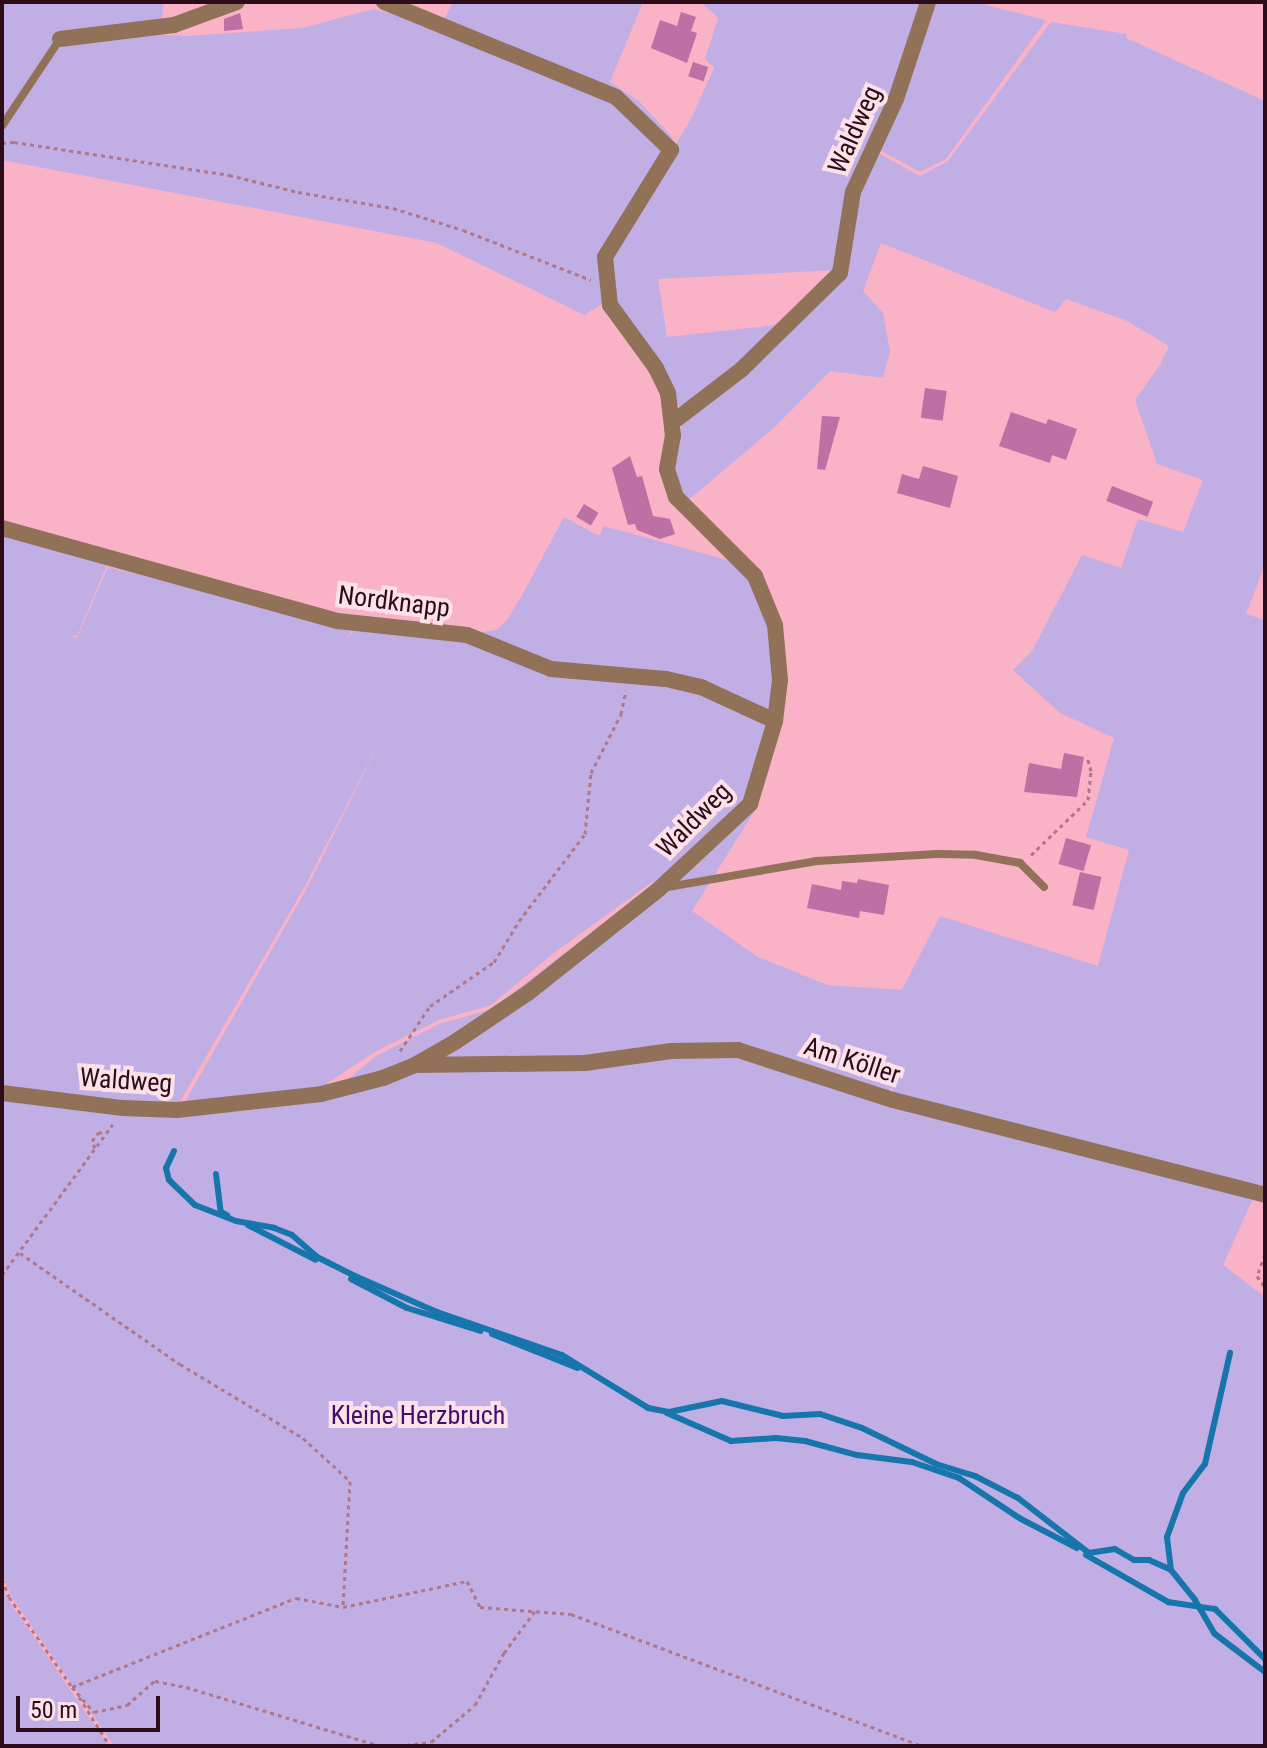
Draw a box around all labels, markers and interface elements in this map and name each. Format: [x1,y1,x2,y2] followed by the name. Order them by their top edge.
[822,81,888,179] street label: Waldweg
[336,580,452,624] street label: Nordknapp
[650,776,738,864] street label: Waldweg
[800,1031,904,1091] street label: Am Köller
[79,1062,173,1100] street label: Waldweg
[331,1400,505,1432] park label: Kleine Herzbruch
[20,1680,164,1730] scale bar
[30,1696,77,1724] text: 50 m

